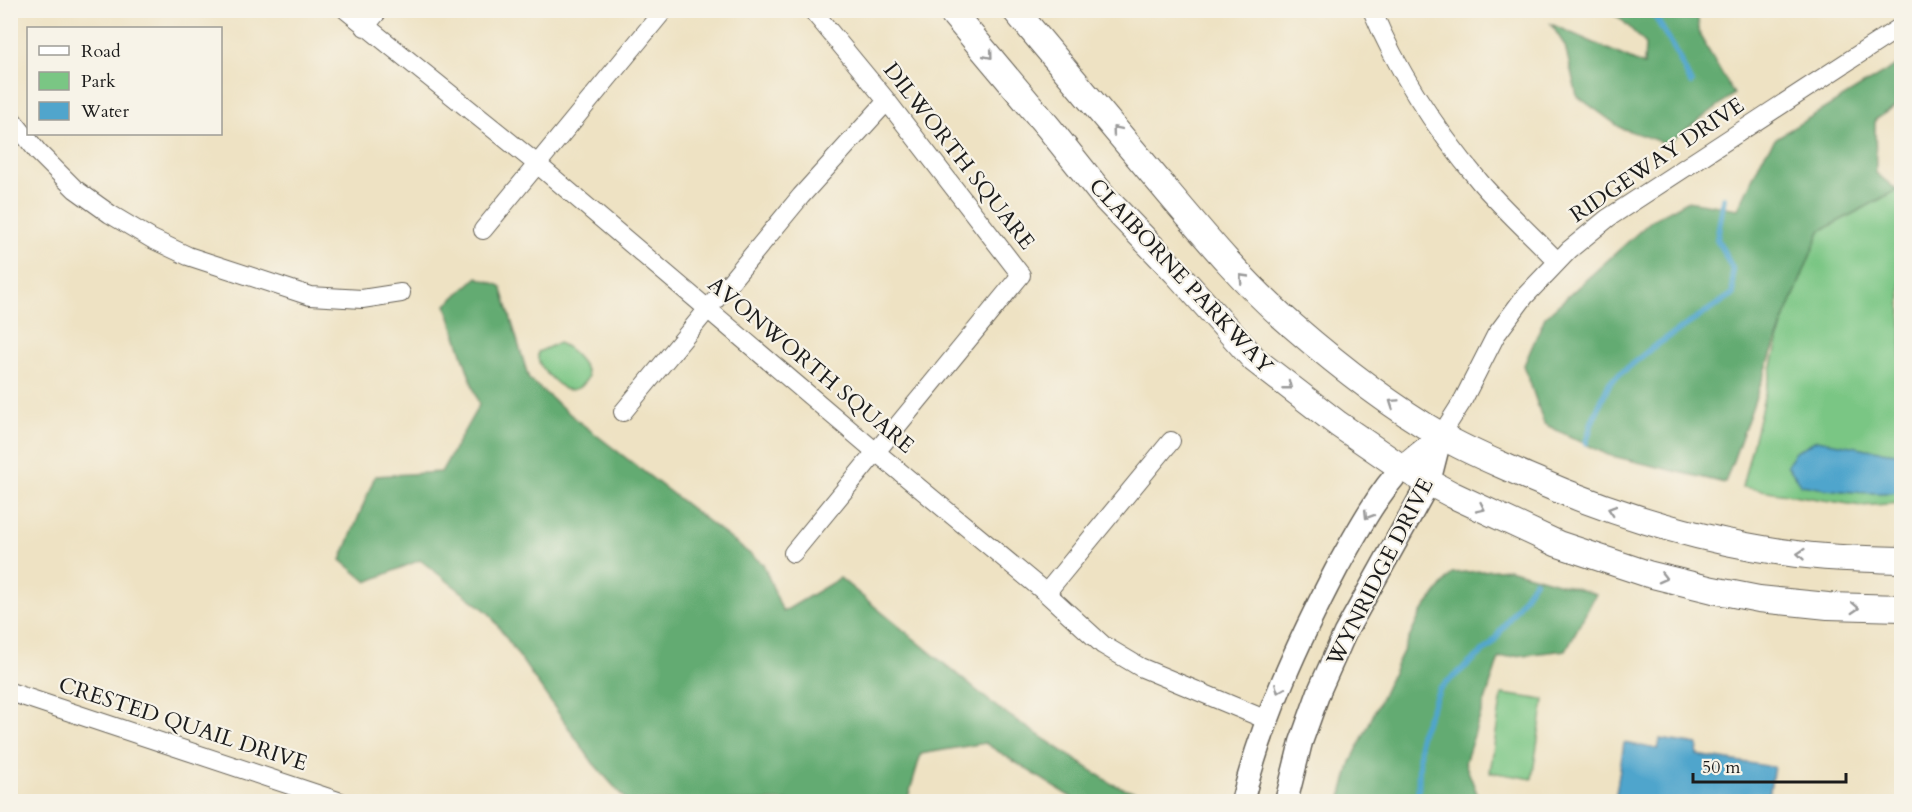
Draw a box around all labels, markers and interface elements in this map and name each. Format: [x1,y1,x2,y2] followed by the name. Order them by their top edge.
[27,27,222,135] legend
[81,39,121,64] text: Road
[981,48,992,59] one-way arrow
[876,56,1042,256] street label: DILWORTH SQUARE
[81,69,116,94] text: Park
[1564,90,1750,230] street label: RIDGEWAY DRIVE
[80,99,130,124] text: Water
[1112,126,1123,137] one-way arrow
[1082,172,1280,381] street label: CLAIBORNE PARKWAY
[701,270,921,460] street label: AVONWORTH SQUARE
[1240,274,1251,285] one-way arrow
[1281,378,1292,389] one-way arrow
[1388,399,1399,410] one-way arrow
[1319,473,1440,672] street label: WYNRIDGE DRIVE
[1475,501,1486,513] one-way arrow
[1607,505,1618,517] one-way arrow
[1365,509,1376,520] one-way arrow
[1797,548,1806,561] one-way arrow
[1658,570,1668,583] one-way arrow
[1851,601,1860,614] one-way arrow
[55,670,311,778] street label: CRESTED QUAIL DRIVE
[1274,682,1286,693] one-way arrow
[1693,746,1846,784] scale bar
[1702,755,1741,780] text: 50 m

